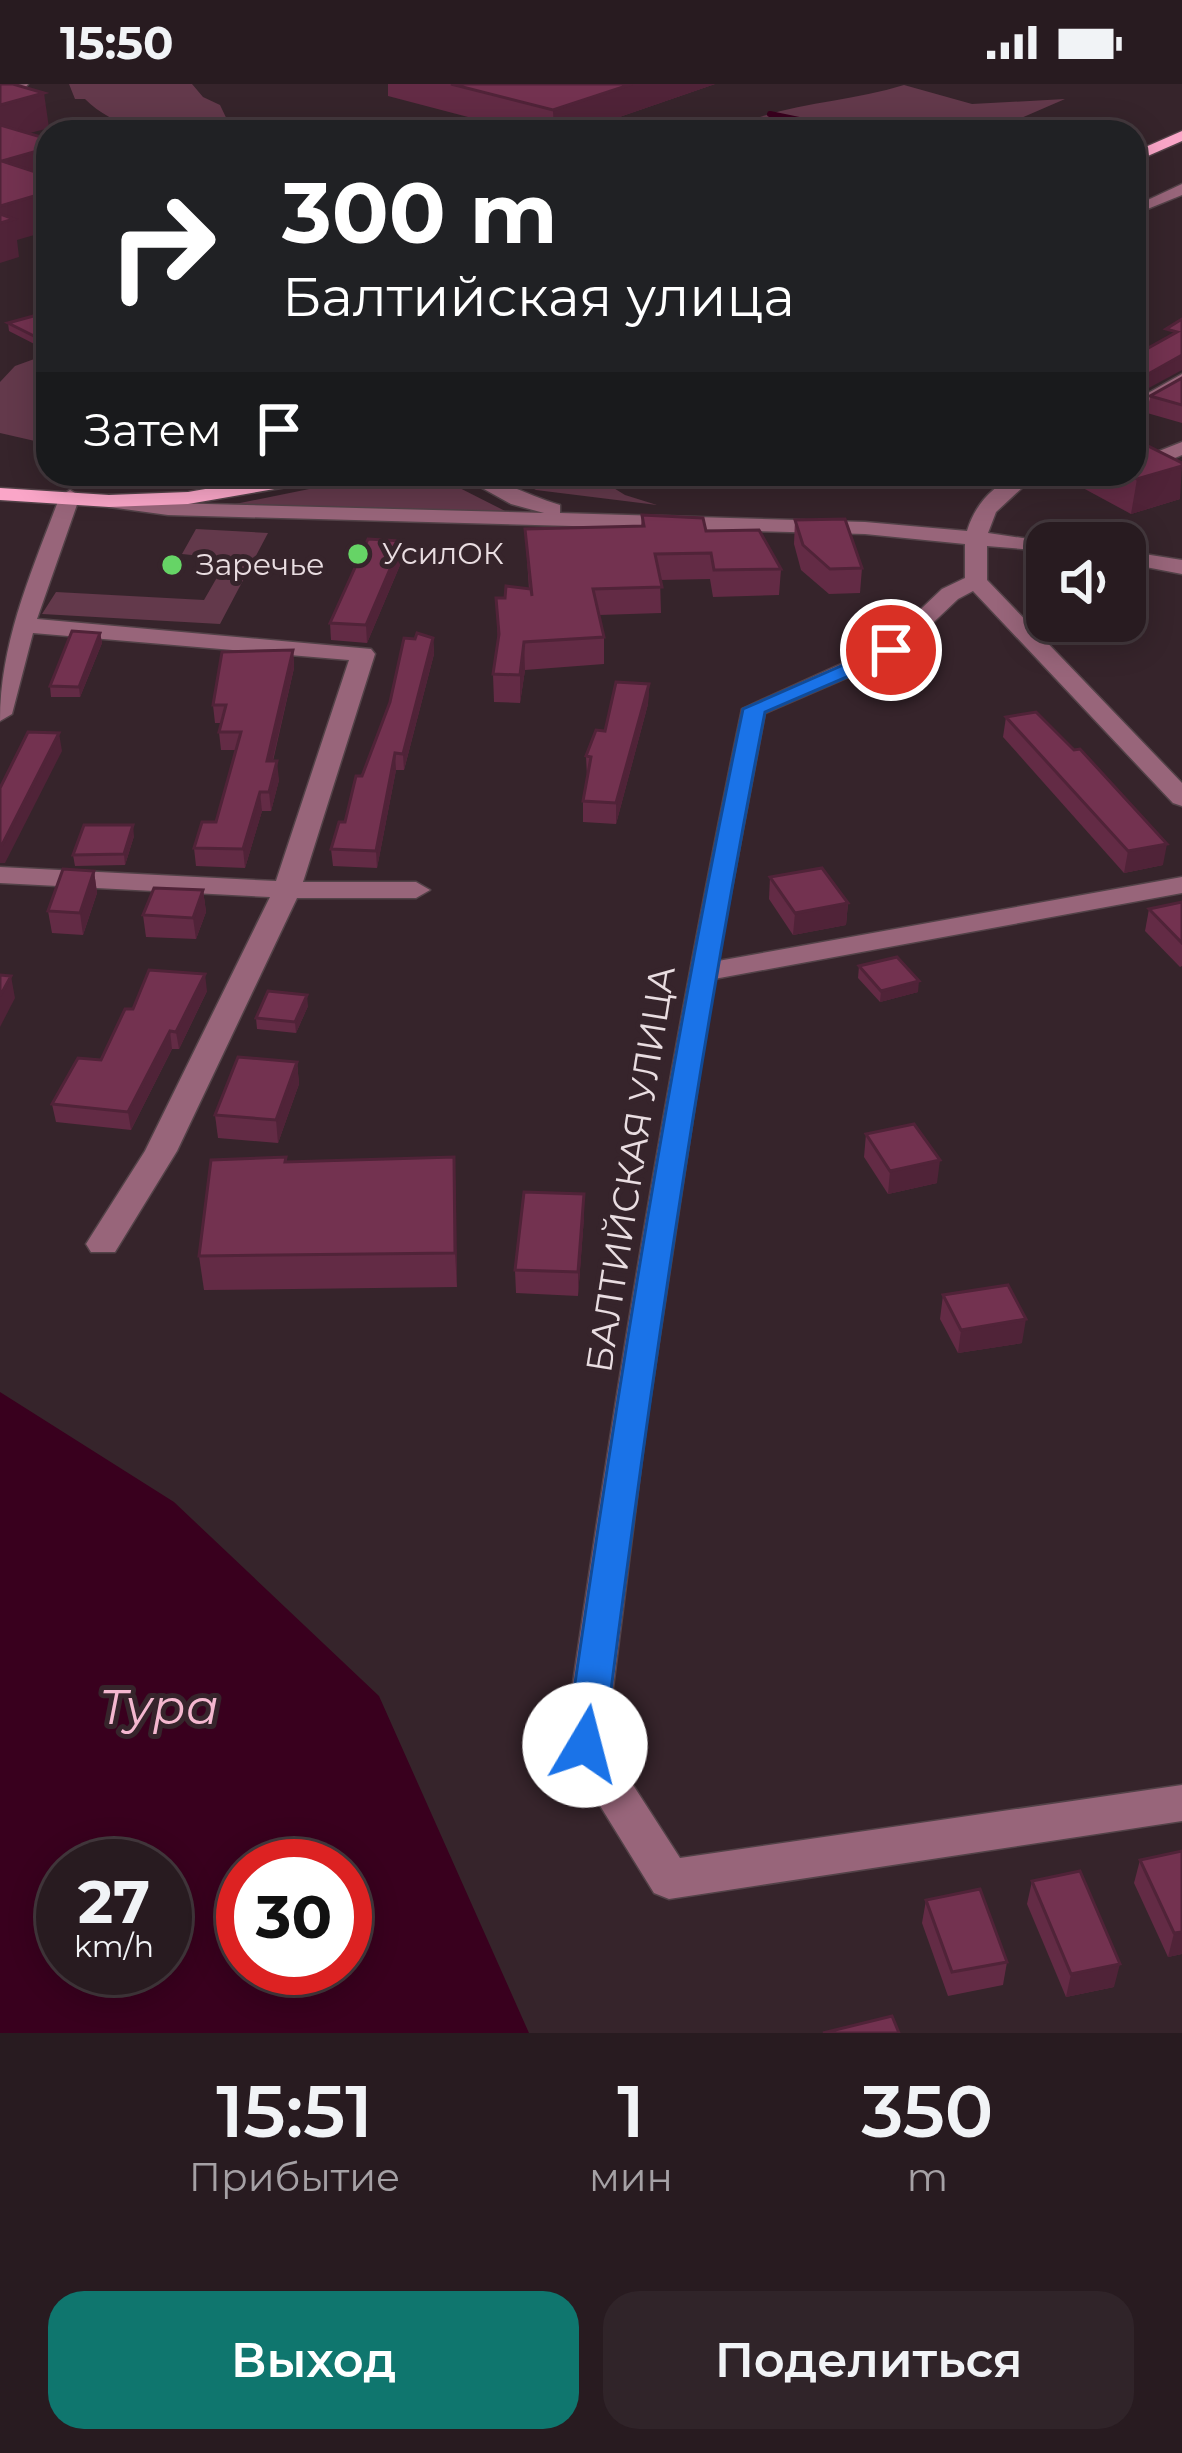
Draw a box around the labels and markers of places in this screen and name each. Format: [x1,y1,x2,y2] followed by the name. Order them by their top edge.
[382,535,504,572] place label: УсилОК
[345,541,371,567] marker: УсилОК
[196,546,325,583] place label: Заречье
[159,552,185,578] marker: Заречье
[840,599,942,701] pin

